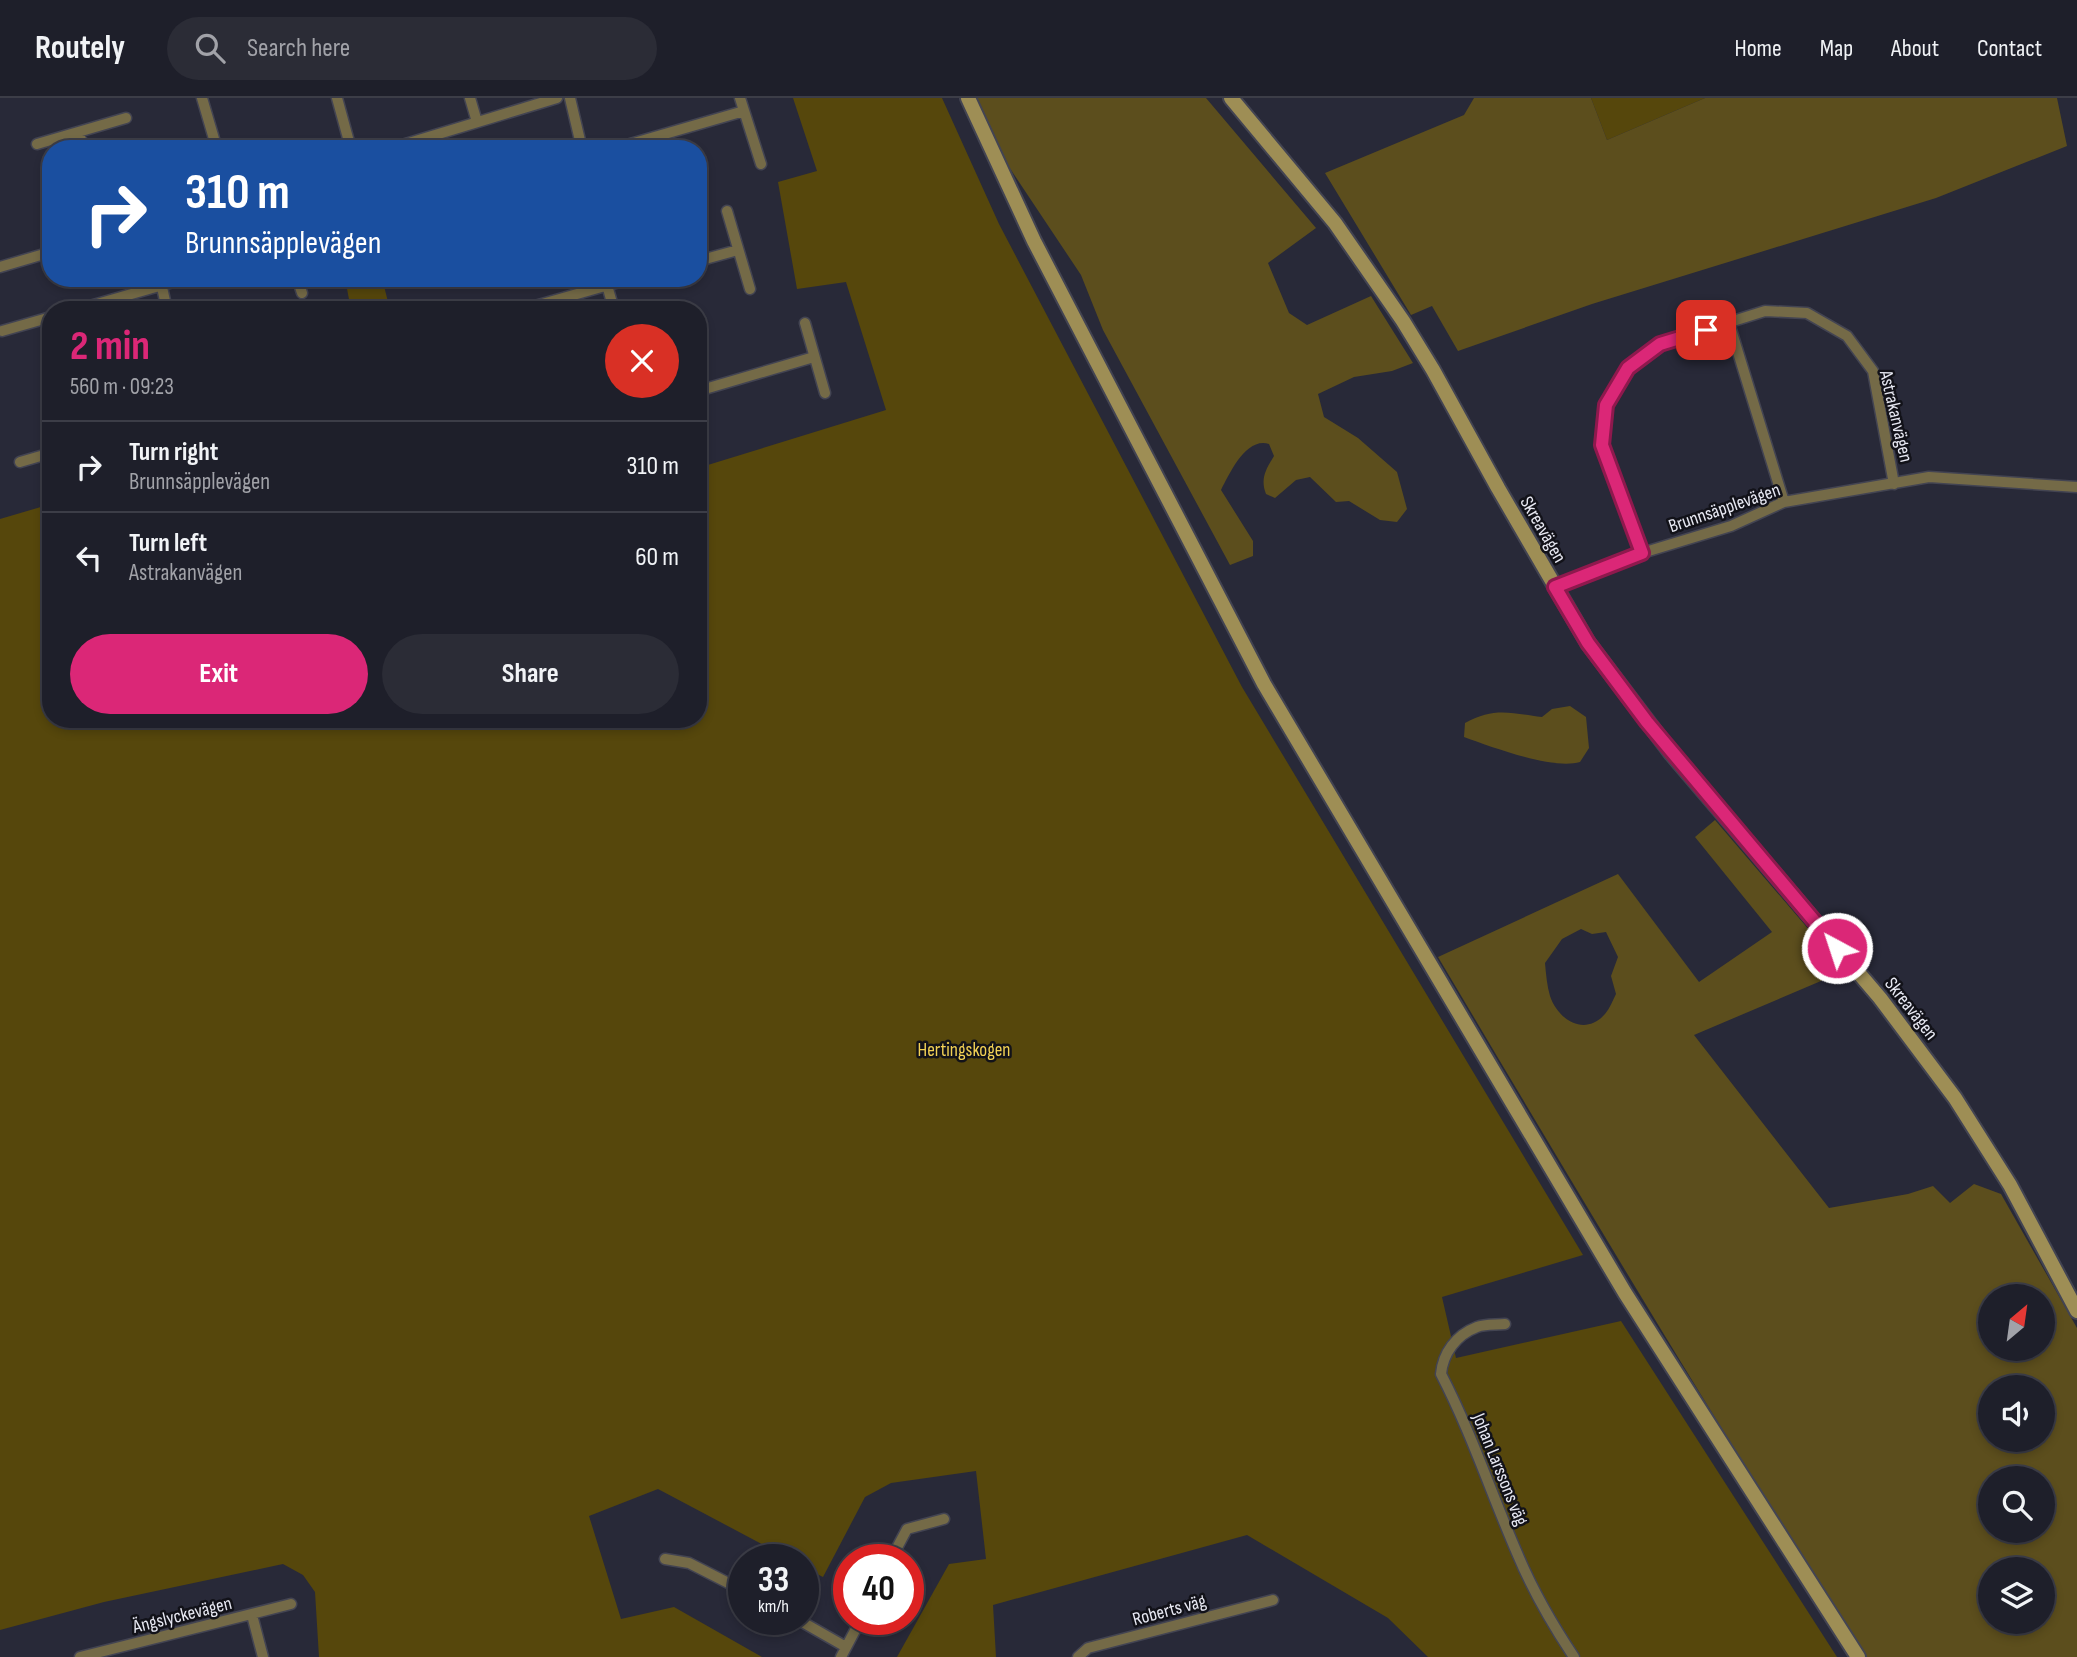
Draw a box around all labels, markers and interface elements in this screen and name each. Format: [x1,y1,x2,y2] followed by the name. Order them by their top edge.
[167,17,657,80] search box
[35,28,125,68] text: Routely
[191,29,229,67] icon: search
[247,33,350,64] text: Search here
[1734,34,1782,63] text: Home
[1820,34,1853,63] text: Map
[1891,34,1939,63] text: About
[1977,34,2042,63] text: Contact
[185,164,290,223] text: 310 m
[70,168,161,259] icon: right
[185,224,381,263] text: Brunnsäpplevägen
[1676,300,1736,360] pin
[1687,311,1725,349] icon: arrive
[70,321,150,372] text: 2 min
[605,324,679,398] button: close
[1874,367,1917,465] street label: Astrakanvägen
[70,373,174,401] text: 560 m · 09:23
[129,437,218,468] text: Turn right
[70,448,108,486] icon: right
[627,451,679,482] text: 310 m
[129,468,270,496] text: Brunnsäpplevägen
[1666,479,1783,538] street label: Brunnsäpplevägen
[1514,492,1571,567] street label: Skreavägen
[129,528,207,559] text: Turn left
[70,539,108,577] icon: left
[635,542,679,573] text: 60 m
[129,559,242,587] text: Astrakanvägen
[70,634,368,714] button: Exit
[382,634,679,714] button: Share
[1800,911,1874,985] position arrow
[1879,973,1942,1045] street label: Skreavägen
[918,1039,1010,1062] park label: Hertingskogen
[1978,1284,2054,1362] north arrow
[1978,1284,2055,1634] map controls
[1978,1375,2055,1452] button: sound
[1466,1409,1533,1529] street label: Johan Larssons väg
[1978,1466,2055,1543] button: search
[833,1544,924,1635] speed limit sign: 40
[1978,1557,2055,1634] button: layers
[758,1559,789,1602] text: 33
[1130,1590,1209,1631] street label: Roberts väg
[129,1592,234,1639] street label: Ängslyckevägen
[758,1596,789,1617] text: km/h

